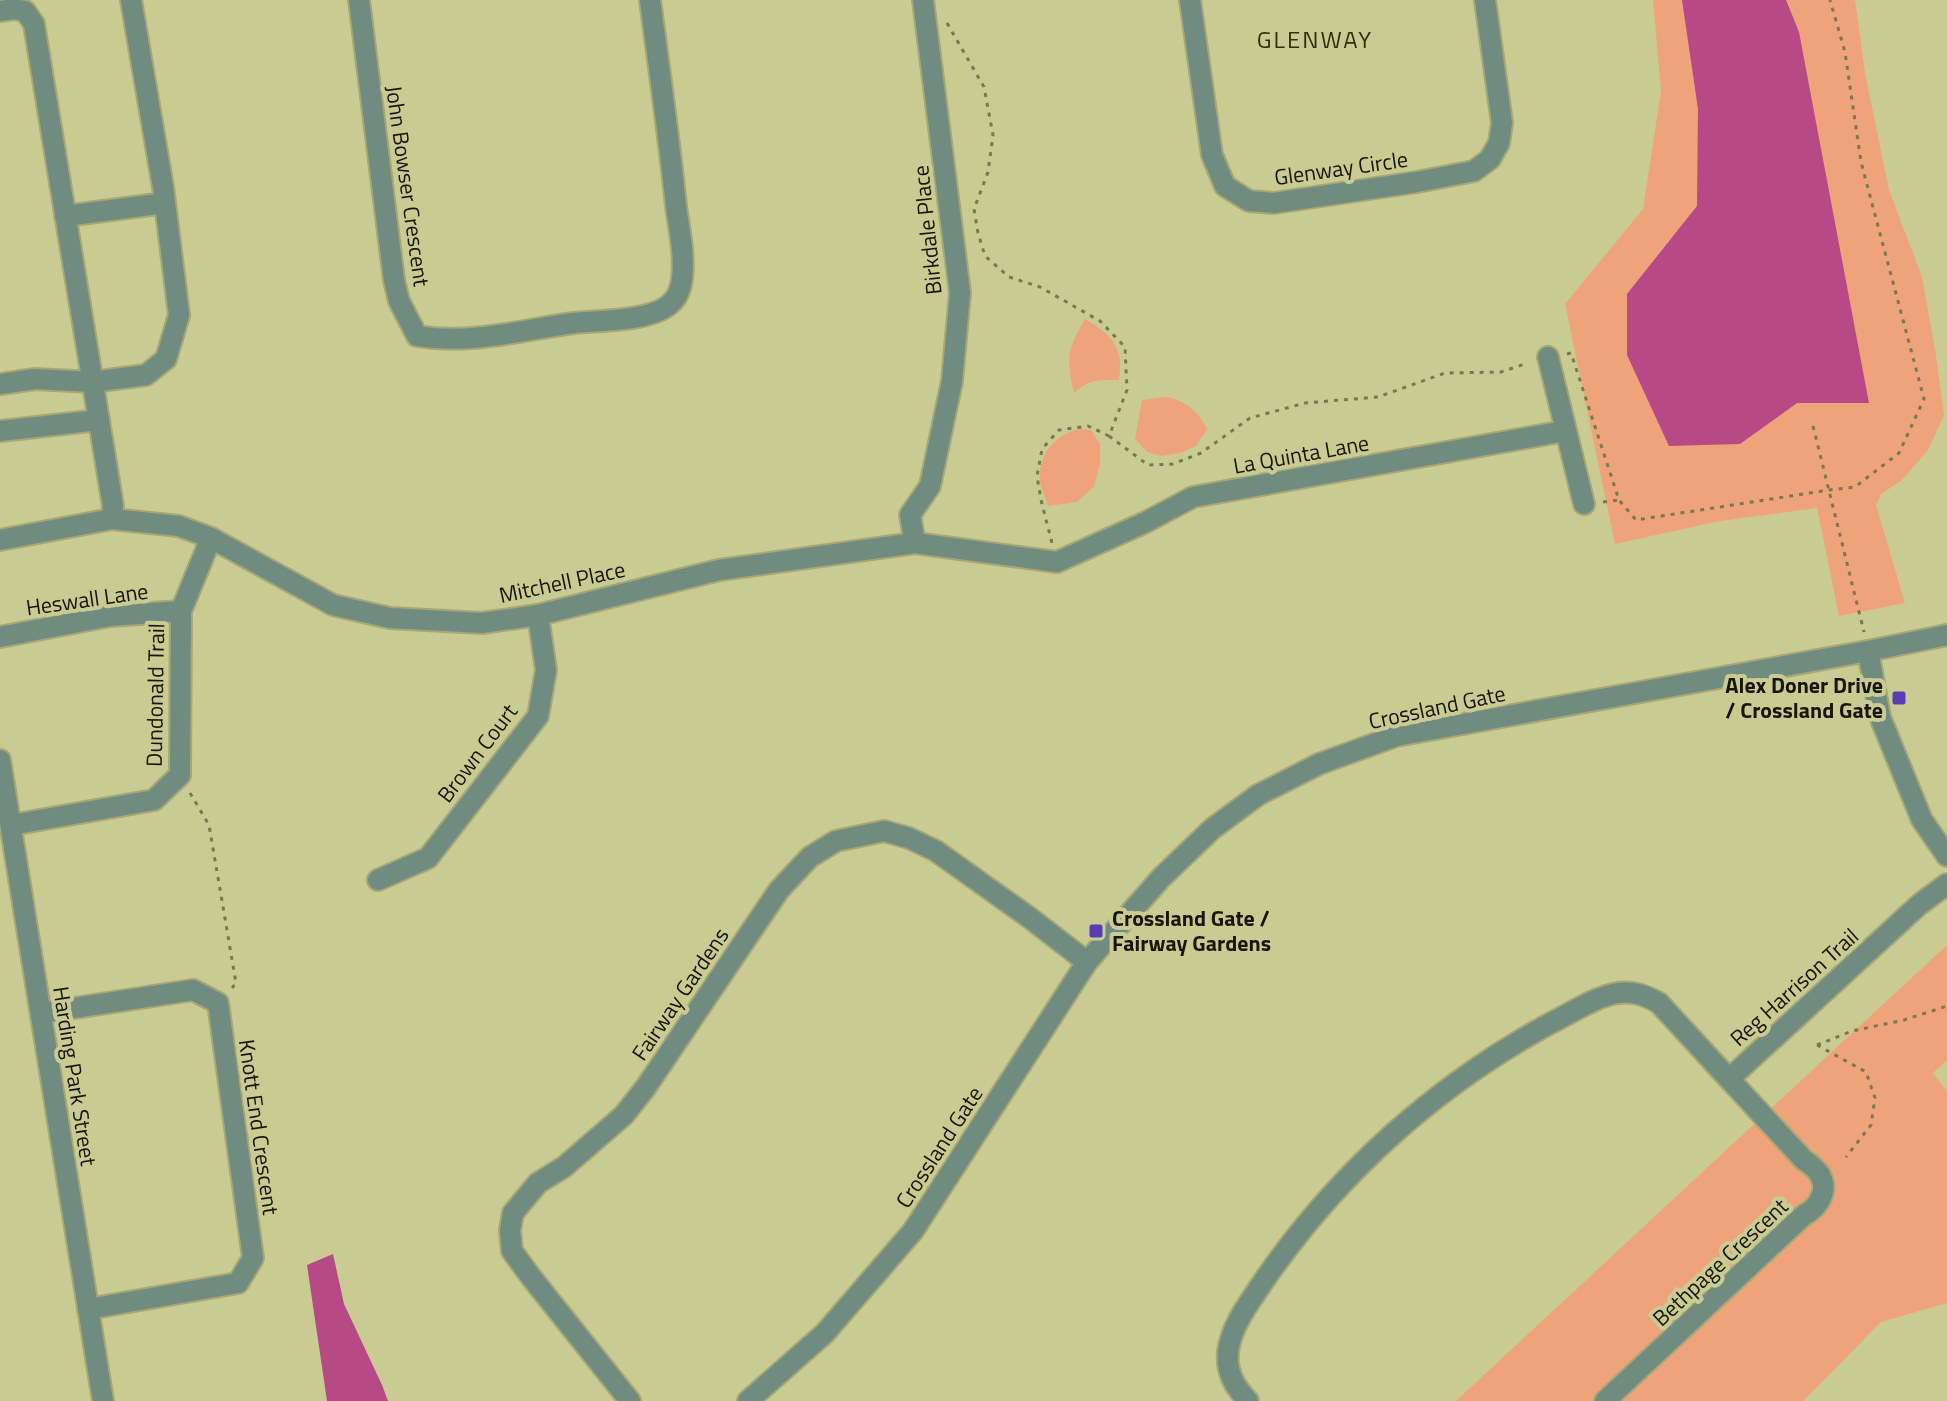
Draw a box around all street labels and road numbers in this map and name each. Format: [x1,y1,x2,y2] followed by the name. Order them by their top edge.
[377,83,439,289] street label: John Bowser Crescent
[1272,142,1410,194] street label: Glenway Circle
[903,164,951,296] street label: Birkdale Place
[1230,425,1372,483] street label: La Quinta Lane
[496,552,628,612] street label: Mitchell Place
[24,574,150,624] street label: Heswall Lane
[137,623,173,767] street label: Dundonald Trail
[1365,676,1509,738] street label: Crossland Gate
[428,696,526,810] street label: Brown Court
[1722,920,1866,1054] street label: Reg Harrison Trail
[623,921,737,1067] street label: Fairway Gardens
[44,984,106,1168] street label: Harding Park Street
[230,1037,288,1217] street label: Knott End Crescent
[887,1079,991,1215] street label: Crossland Gate
[1645,1190,1796,1334] street label: Bethpage Crescent

